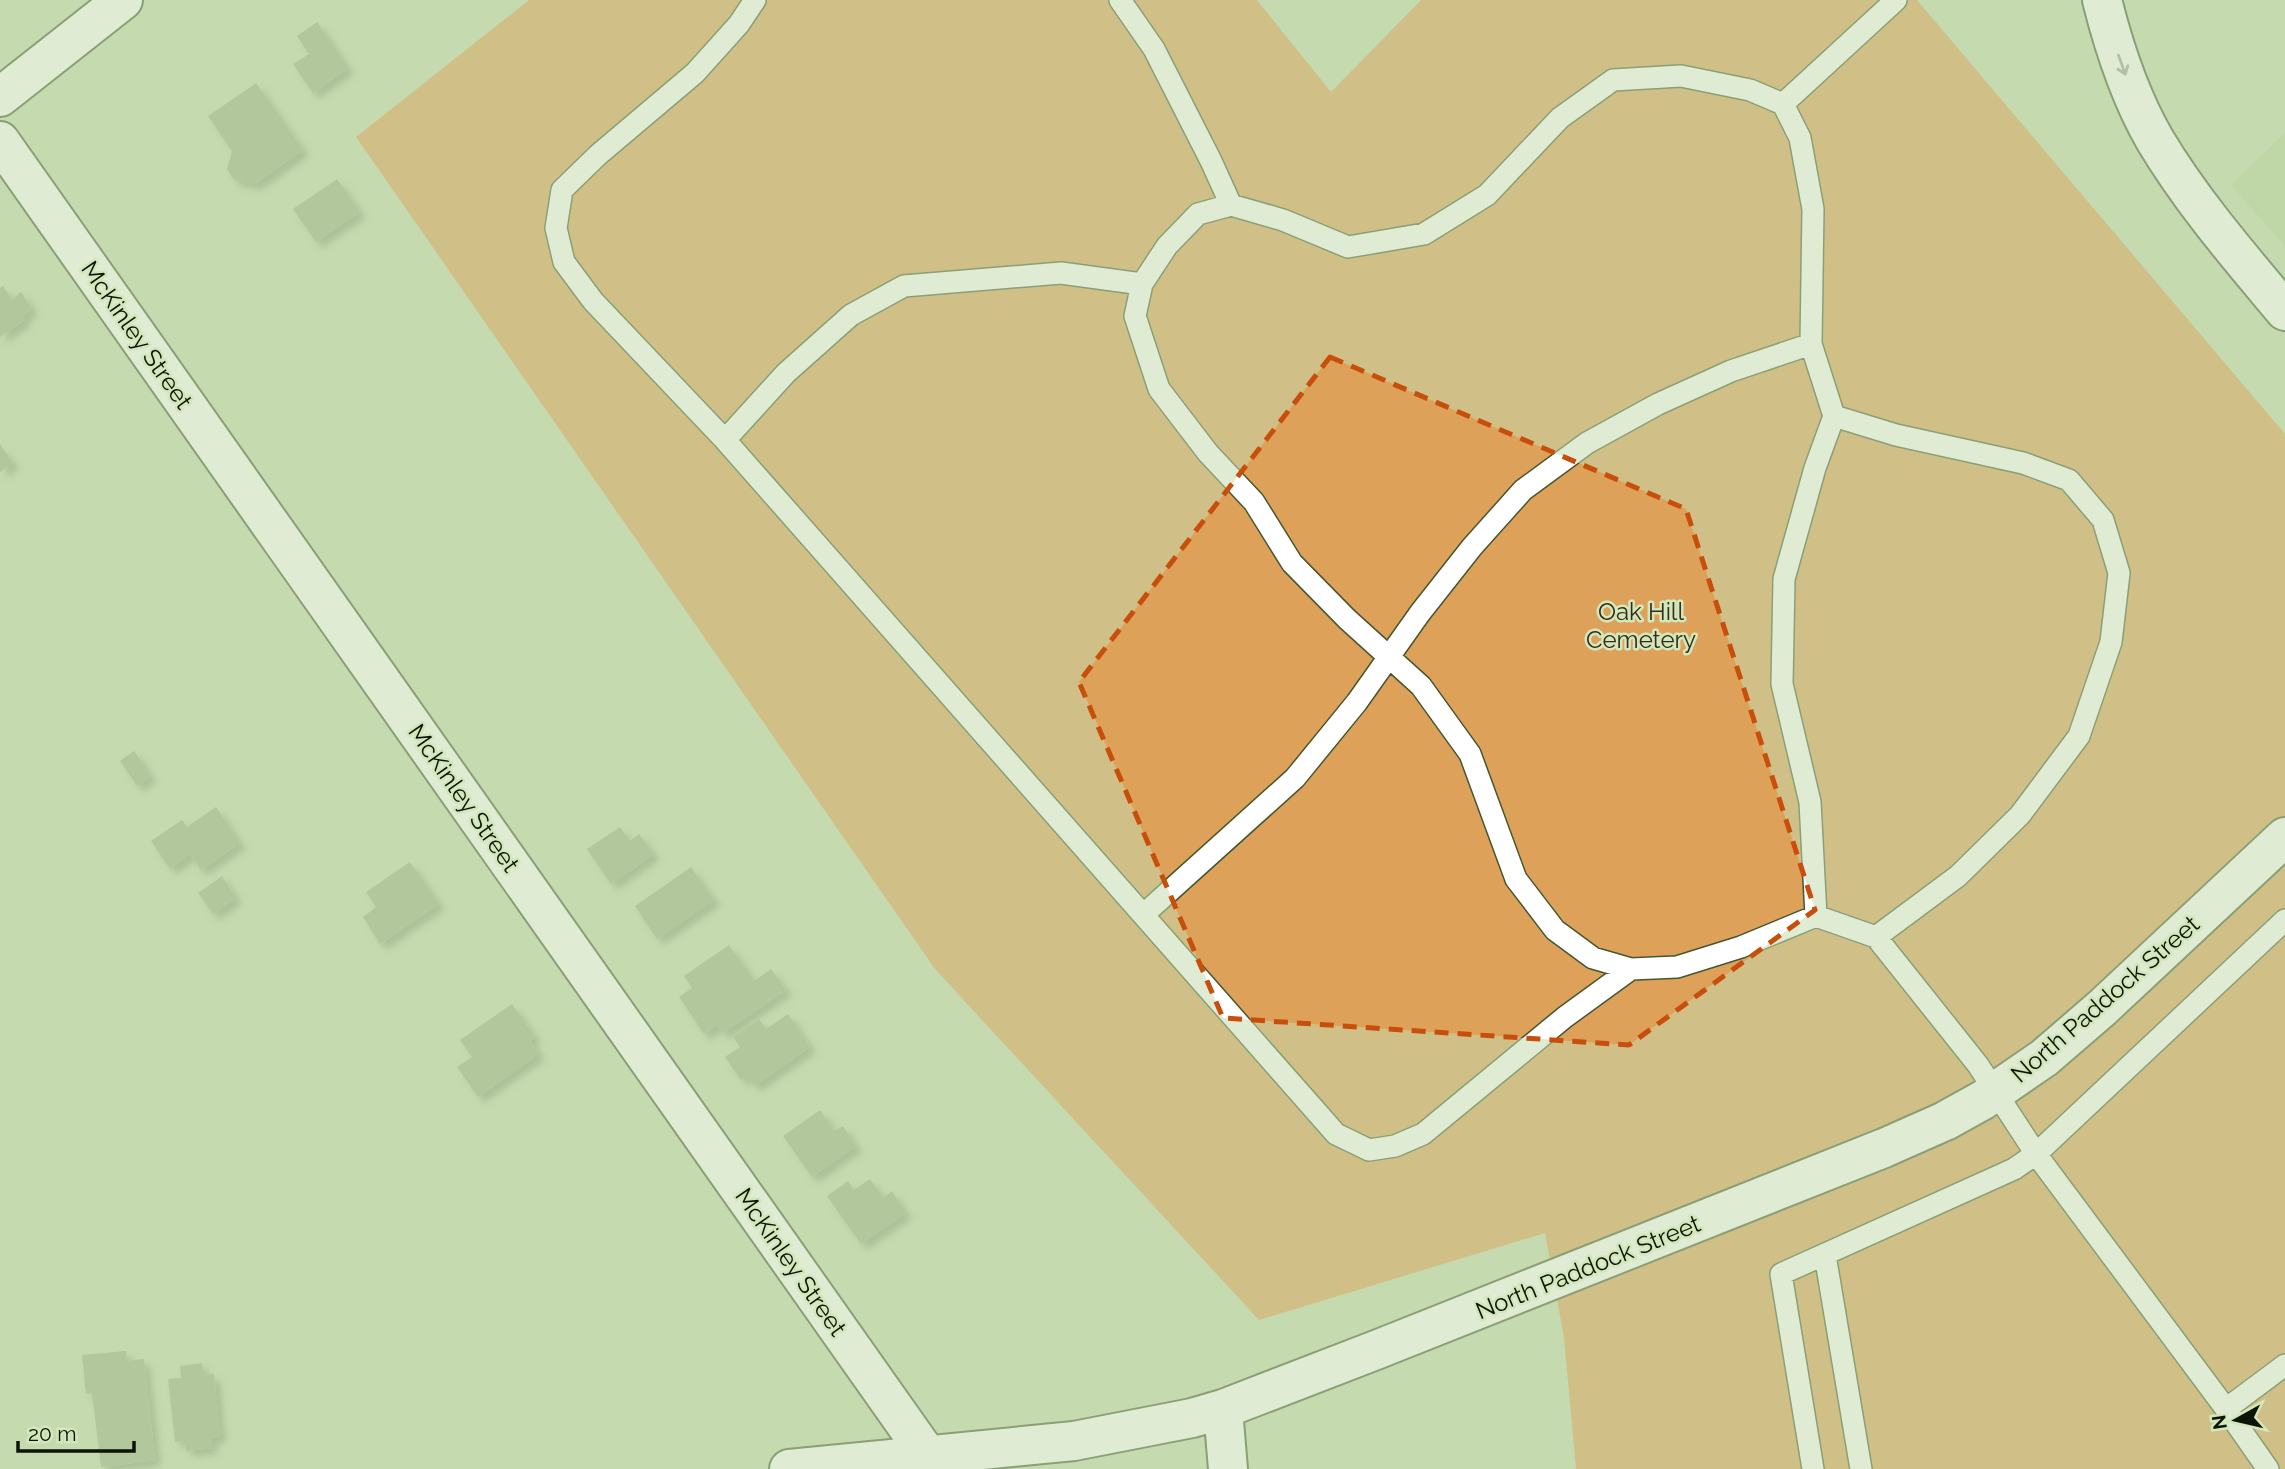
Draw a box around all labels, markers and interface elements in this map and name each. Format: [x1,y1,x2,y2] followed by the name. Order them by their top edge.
[2117,54,2129,76] one-way arrow
[75,255,199,415] street label: McKinley Street
[1586,597,1696,654] park label: Oak Hill Cemetery
[402,718,526,878] street label: McKinley Street
[2005,909,2205,1089] street label: North Paddock Street
[729,1182,853,1342] street label: McKinley Street
[1471,1209,1705,1325] street label: North Paddock Street
[2201,1385,2271,1455] north arrow
[18,1410,133,1454] scale bar
[2207,1414,2231,1431] text: N
[28,1421,76,1446] text: 20 m

